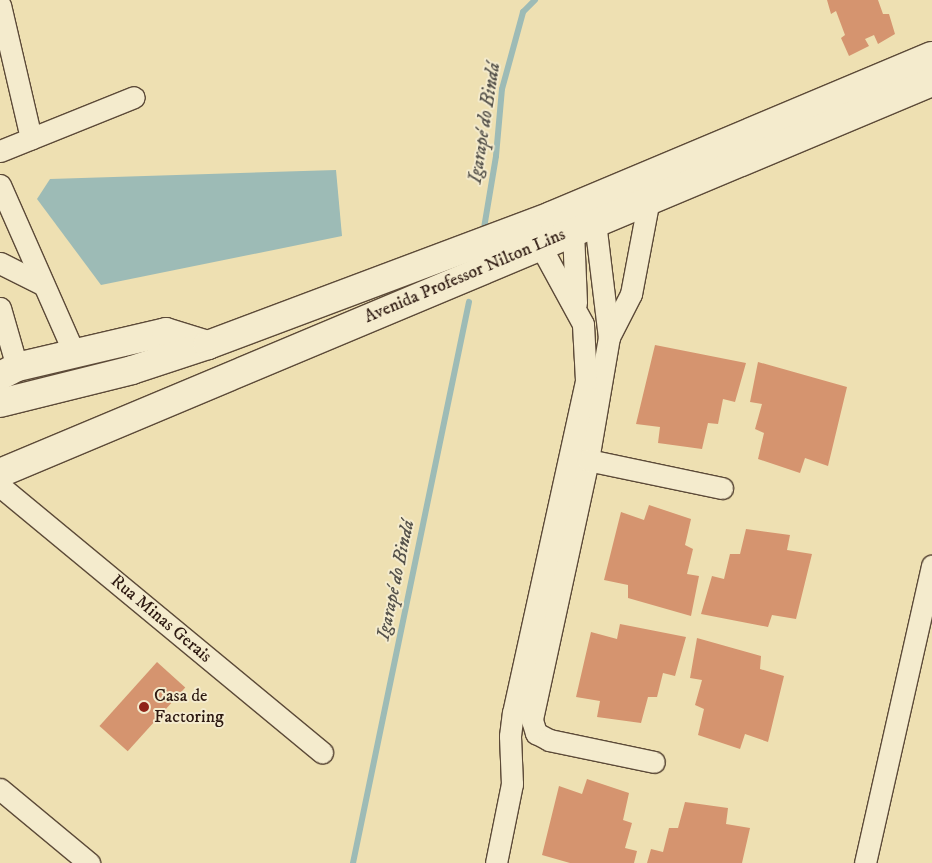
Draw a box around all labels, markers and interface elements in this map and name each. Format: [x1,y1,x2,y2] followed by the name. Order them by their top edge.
[464,61,506,185] water label: Igarapé do Bindá
[361,224,569,328] street label: Avenida Professor Nilton Lins
[372,518,420,642] water label: Igarapé do Bindá
[106,570,216,668] street label: Rua Minas Gerais
[154,686,224,729] place label: Casa de Factoring
[138,701,150,713] marker: Casa de Factoring

